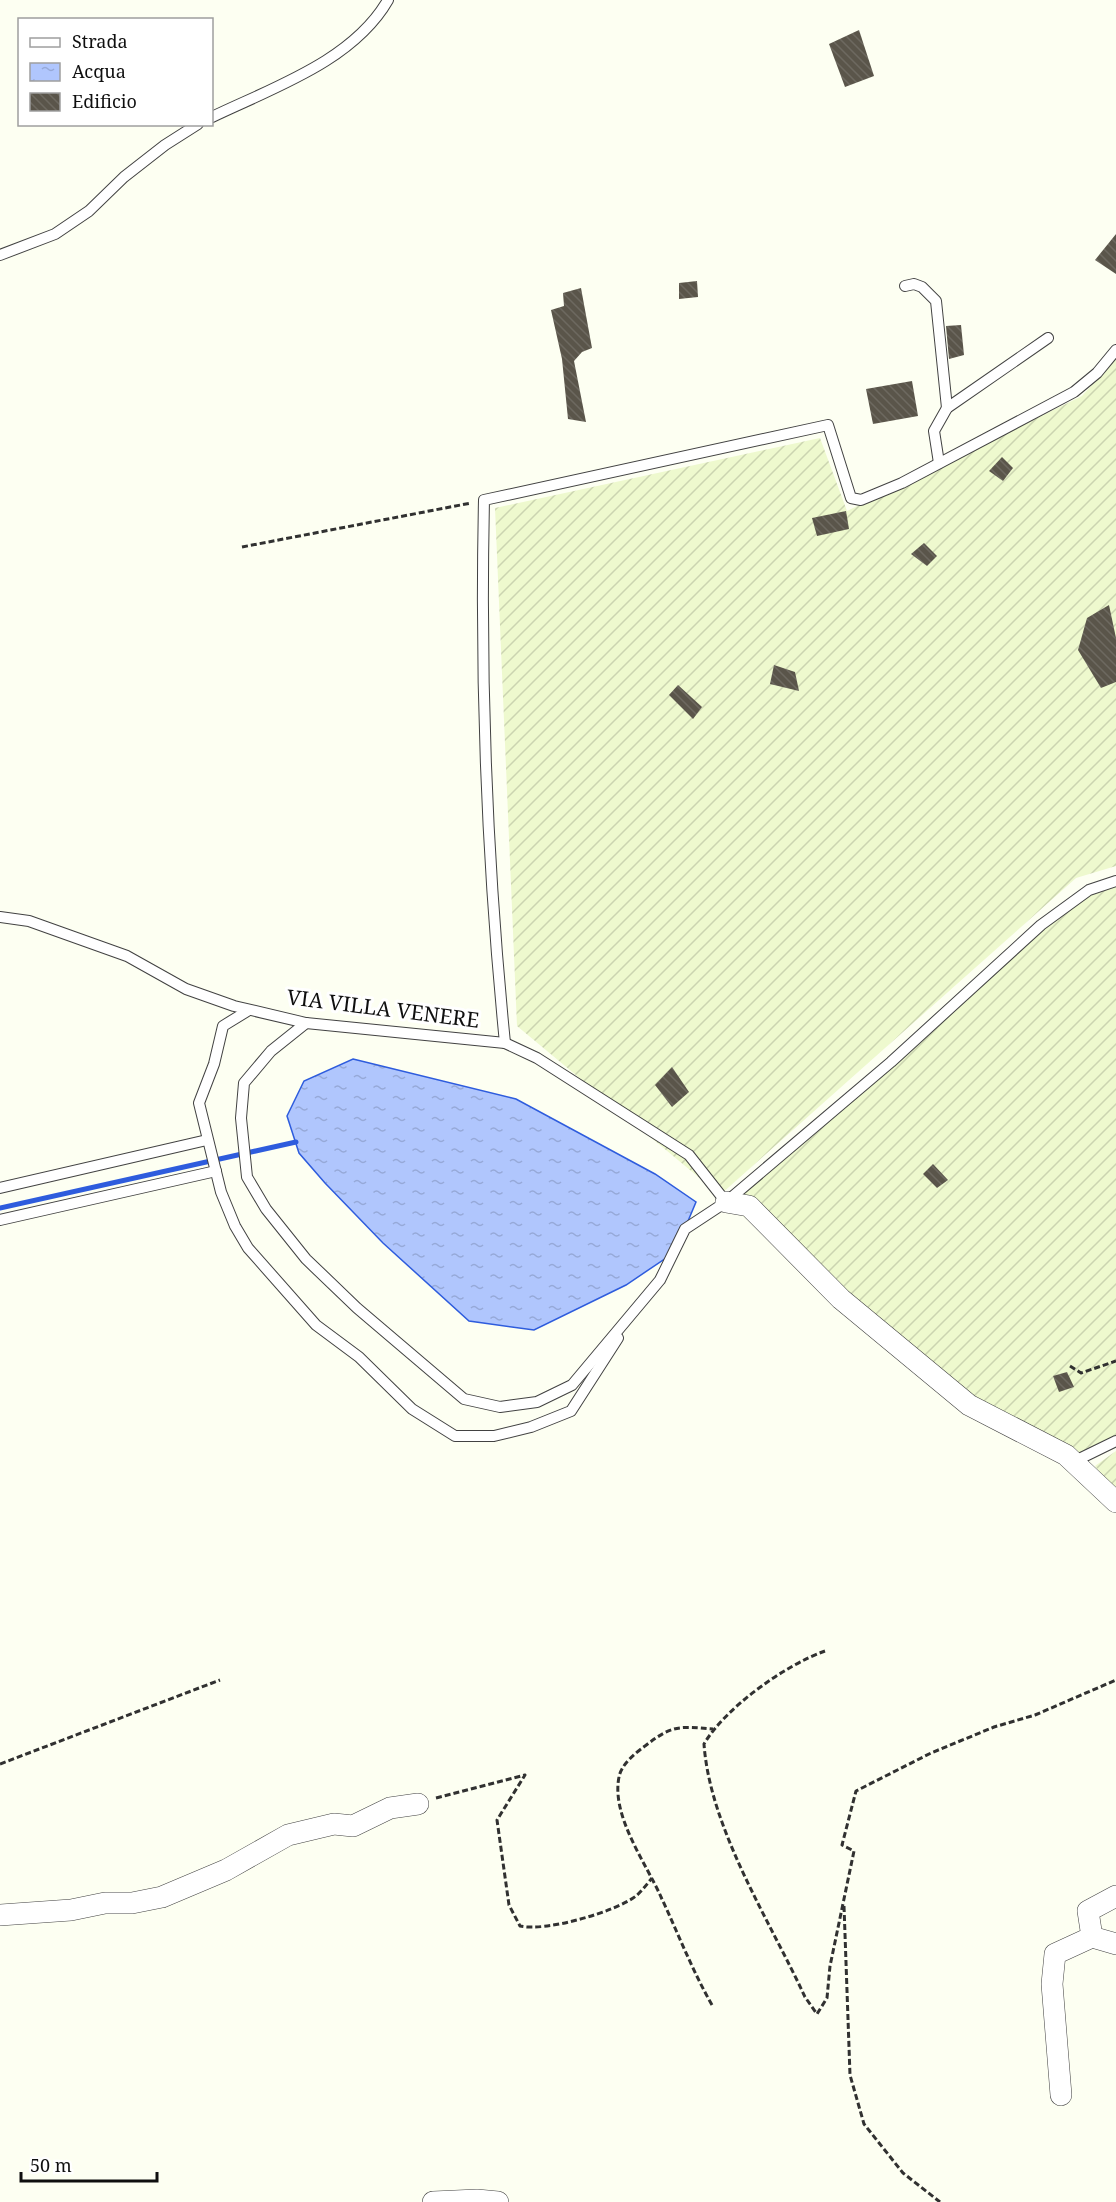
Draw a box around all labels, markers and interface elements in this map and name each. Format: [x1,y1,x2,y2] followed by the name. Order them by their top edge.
[18,18,213,126] legend
[72,29,128,53] text: Strada
[72,59,126,83] text: Acqua
[72,89,137,113] text: Edificio
[285,982,481,1034] street label: VIA VILLA VENERE
[21,2145,158,2183] scale bar
[30,2153,72,2177] text: 50 m

